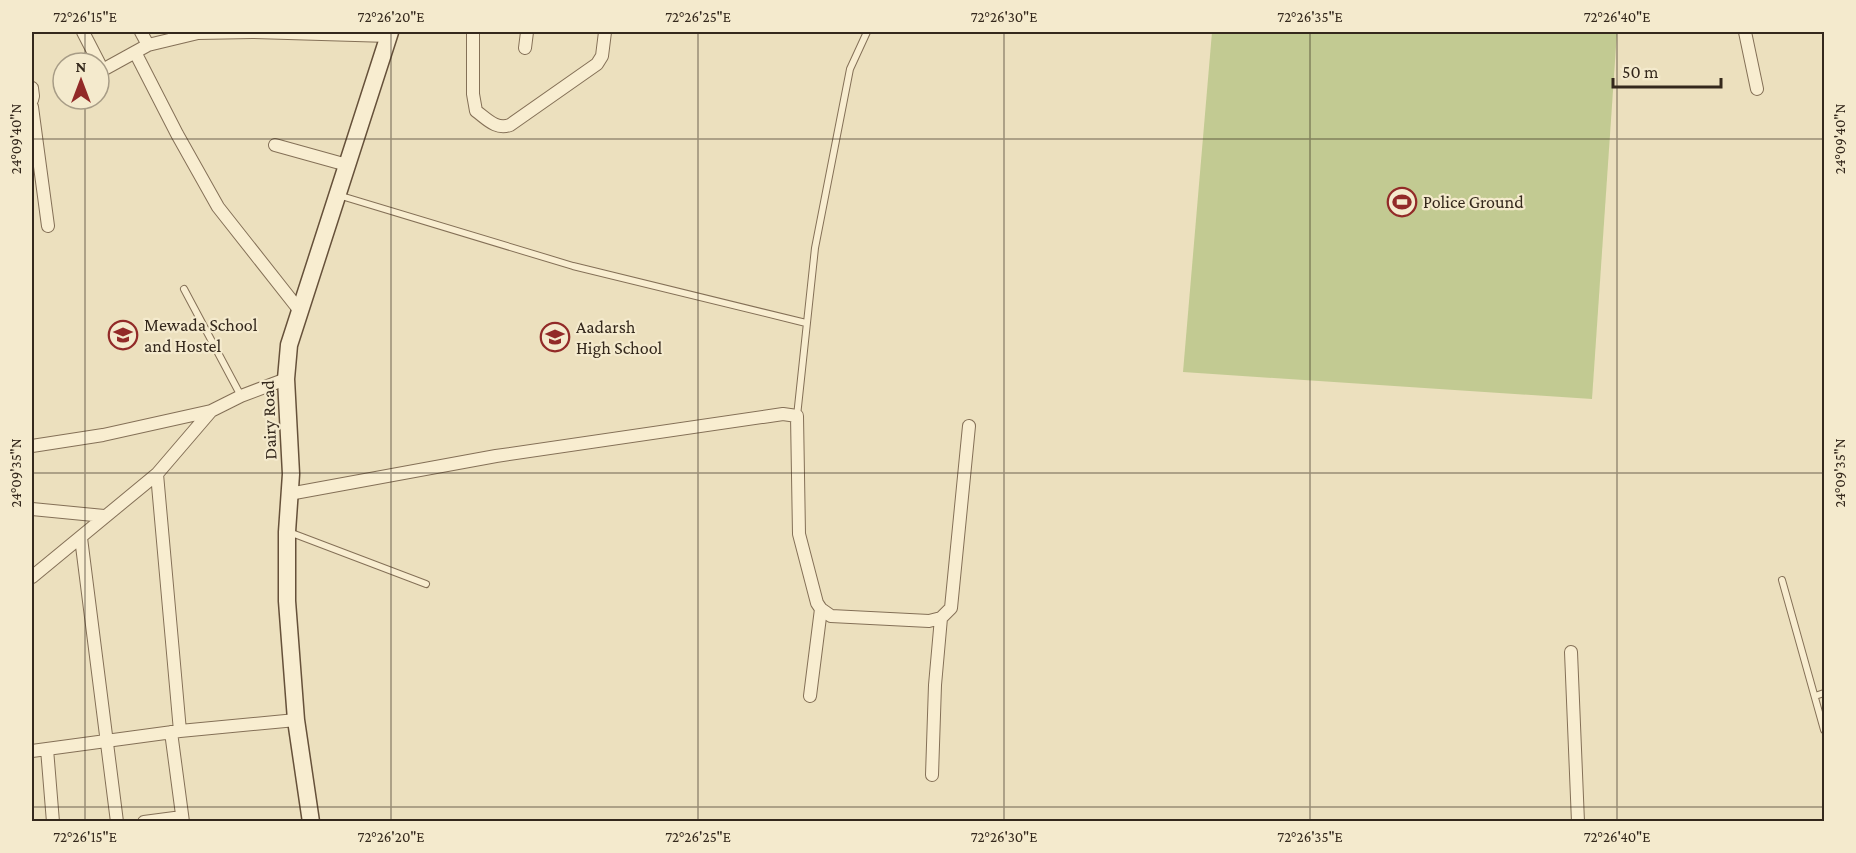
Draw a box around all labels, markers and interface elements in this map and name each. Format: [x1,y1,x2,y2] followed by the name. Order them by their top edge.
[53,9,117,25] text: 72°26'15"E
[358,9,424,25] text: 72°26'20"E
[665,9,731,25] text: 72°26'25"E
[971,9,1037,25] text: 72°26'30"E
[1277,9,1343,25] text: 72°26'35"E
[1584,9,1650,25] text: 72°26'40"E
[51,51,111,111] north arrow
[1613,51,1721,89] scale bar
[76,58,87,75] text: N
[1622,62,1659,82] text: 50 m
[8,104,24,174] text: 24°09'40"N
[1832,104,1848,174] text: 24°09'40"N
[1386,186,1418,218] sports icon: Police Ground
[1423,192,1524,212] place label: Police Ground
[144,315,258,356] place label: Mewada School and Hostel
[576,317,663,358] place label: Aadarsh High School
[107,319,139,351] school or university icon: Mewada School and Hostel
[539,321,571,353] school or university icon: Aadarsh High School
[258,379,280,460] street label: Dairy Road
[8,438,24,508] text: 24°09'35"N
[1832,438,1848,508] text: 24°09'35"N
[53,829,117,845] text: 72°26'15"E
[358,829,424,845] text: 72°26'20"E
[665,829,731,845] text: 72°26'25"E
[971,829,1037,845] text: 72°26'30"E
[1277,829,1343,845] text: 72°26'35"E
[1584,829,1650,845] text: 72°26'40"E

